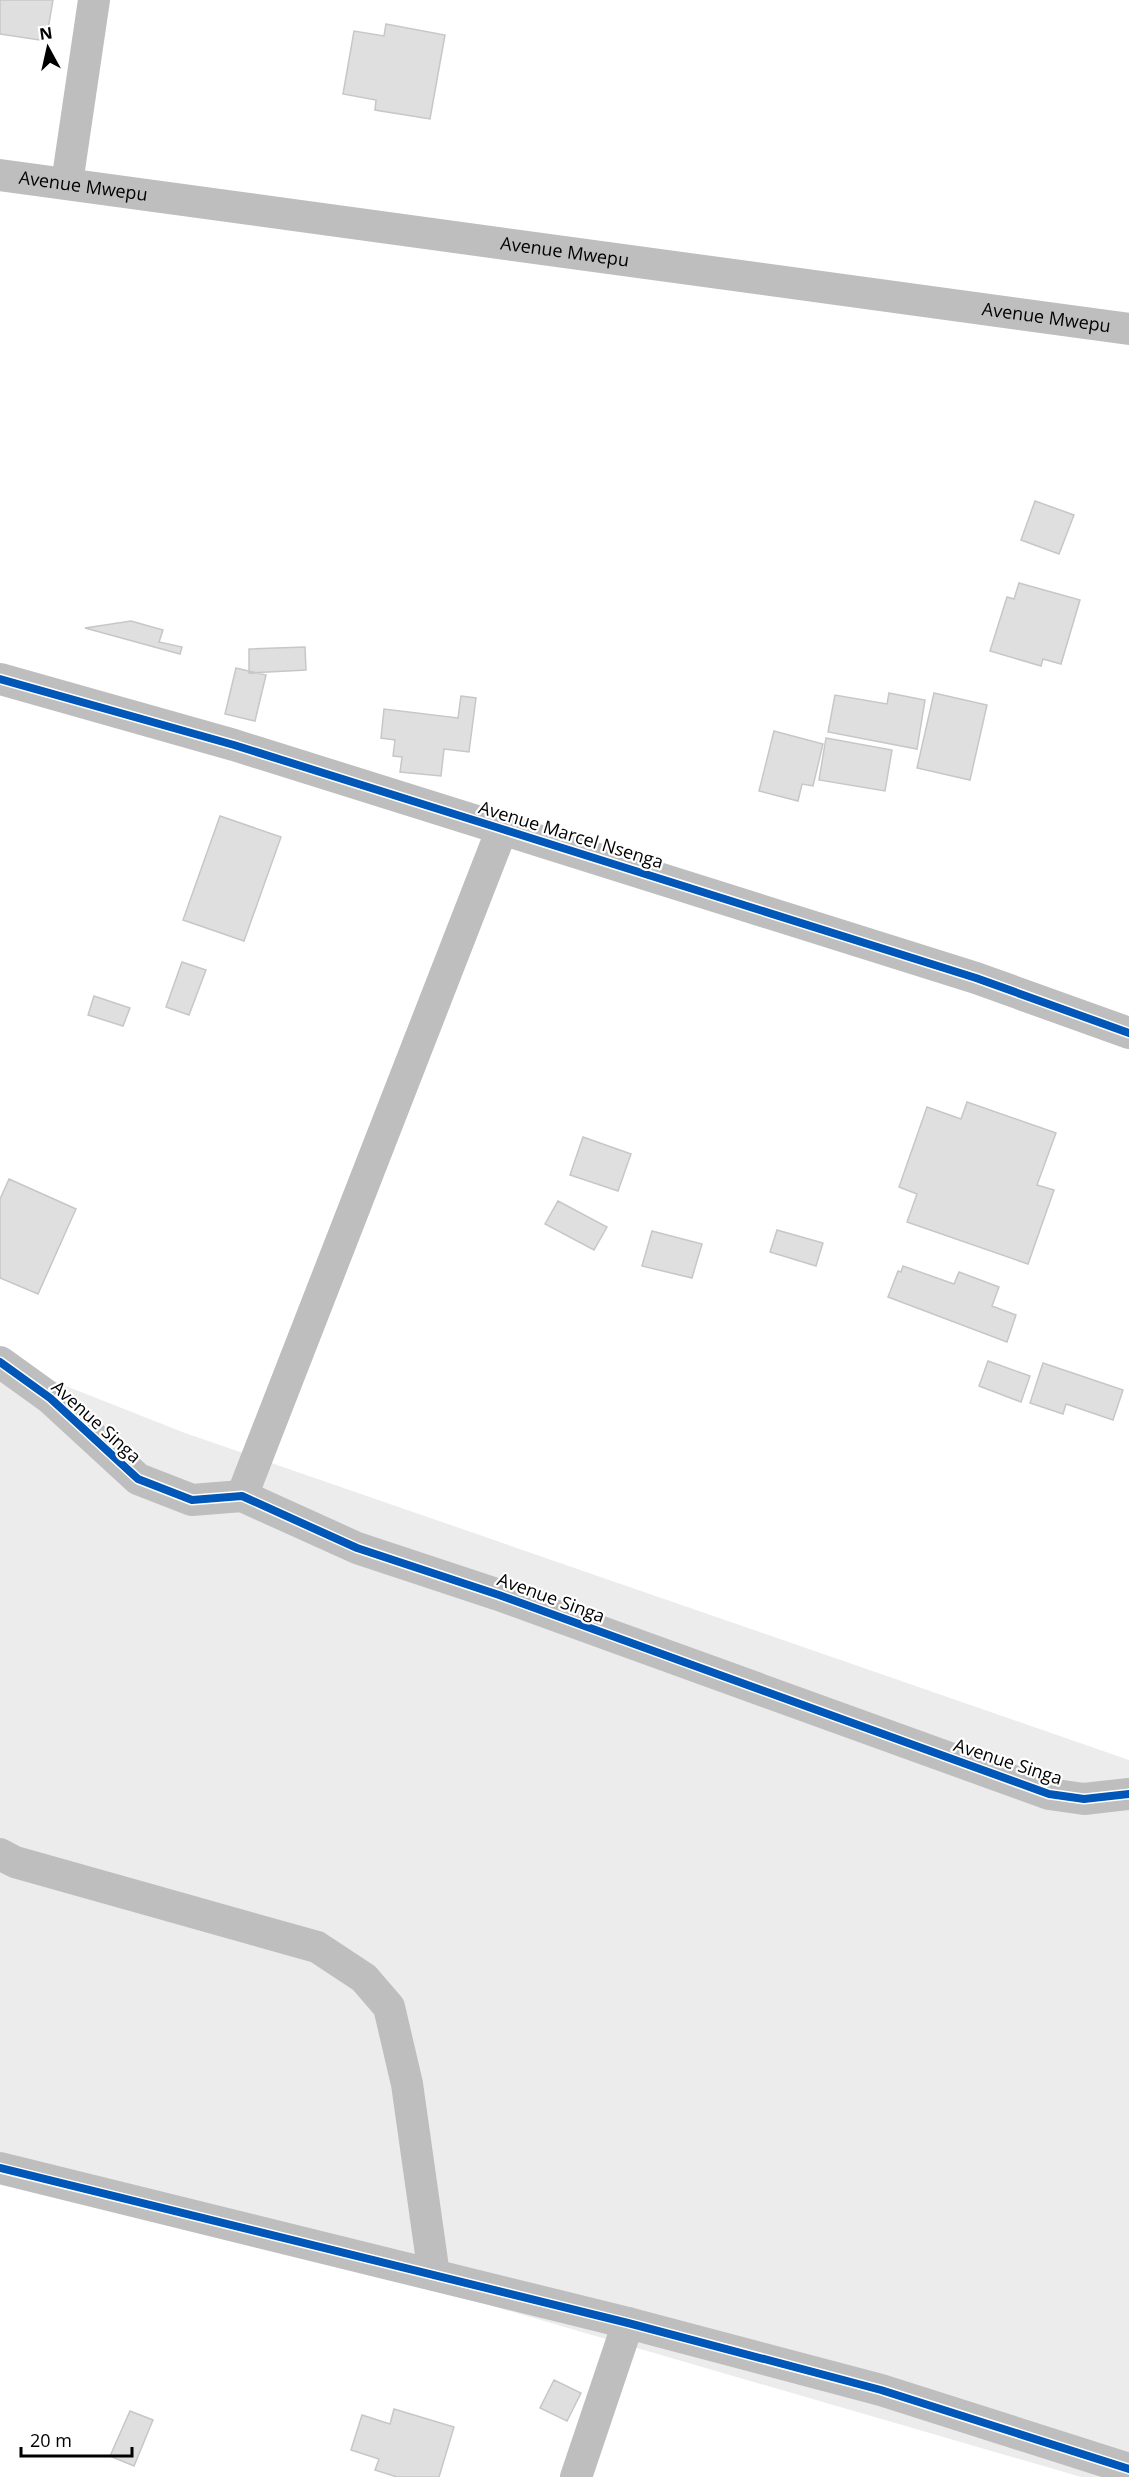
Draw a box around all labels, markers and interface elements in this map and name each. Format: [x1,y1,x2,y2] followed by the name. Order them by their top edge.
[18,18,78,78] north arrow
[38,21,54,45] text: N
[17,165,149,206] street label: Avenue Mwepu
[499,230,631,272] street label: Avenue Mwepu
[981,296,1112,337] street label: Avenue Mwepu
[476,795,667,874] street label: Avenue Marcel Nsenga
[47,1375,147,1468] street label: Avenue Singa
[494,1567,608,1628] street label: Avenue Singa
[951,1732,1066,1790] street label: Avenue Singa
[21,2420,132,2458] scale bar
[30,2428,72,2452] text: 20 m

